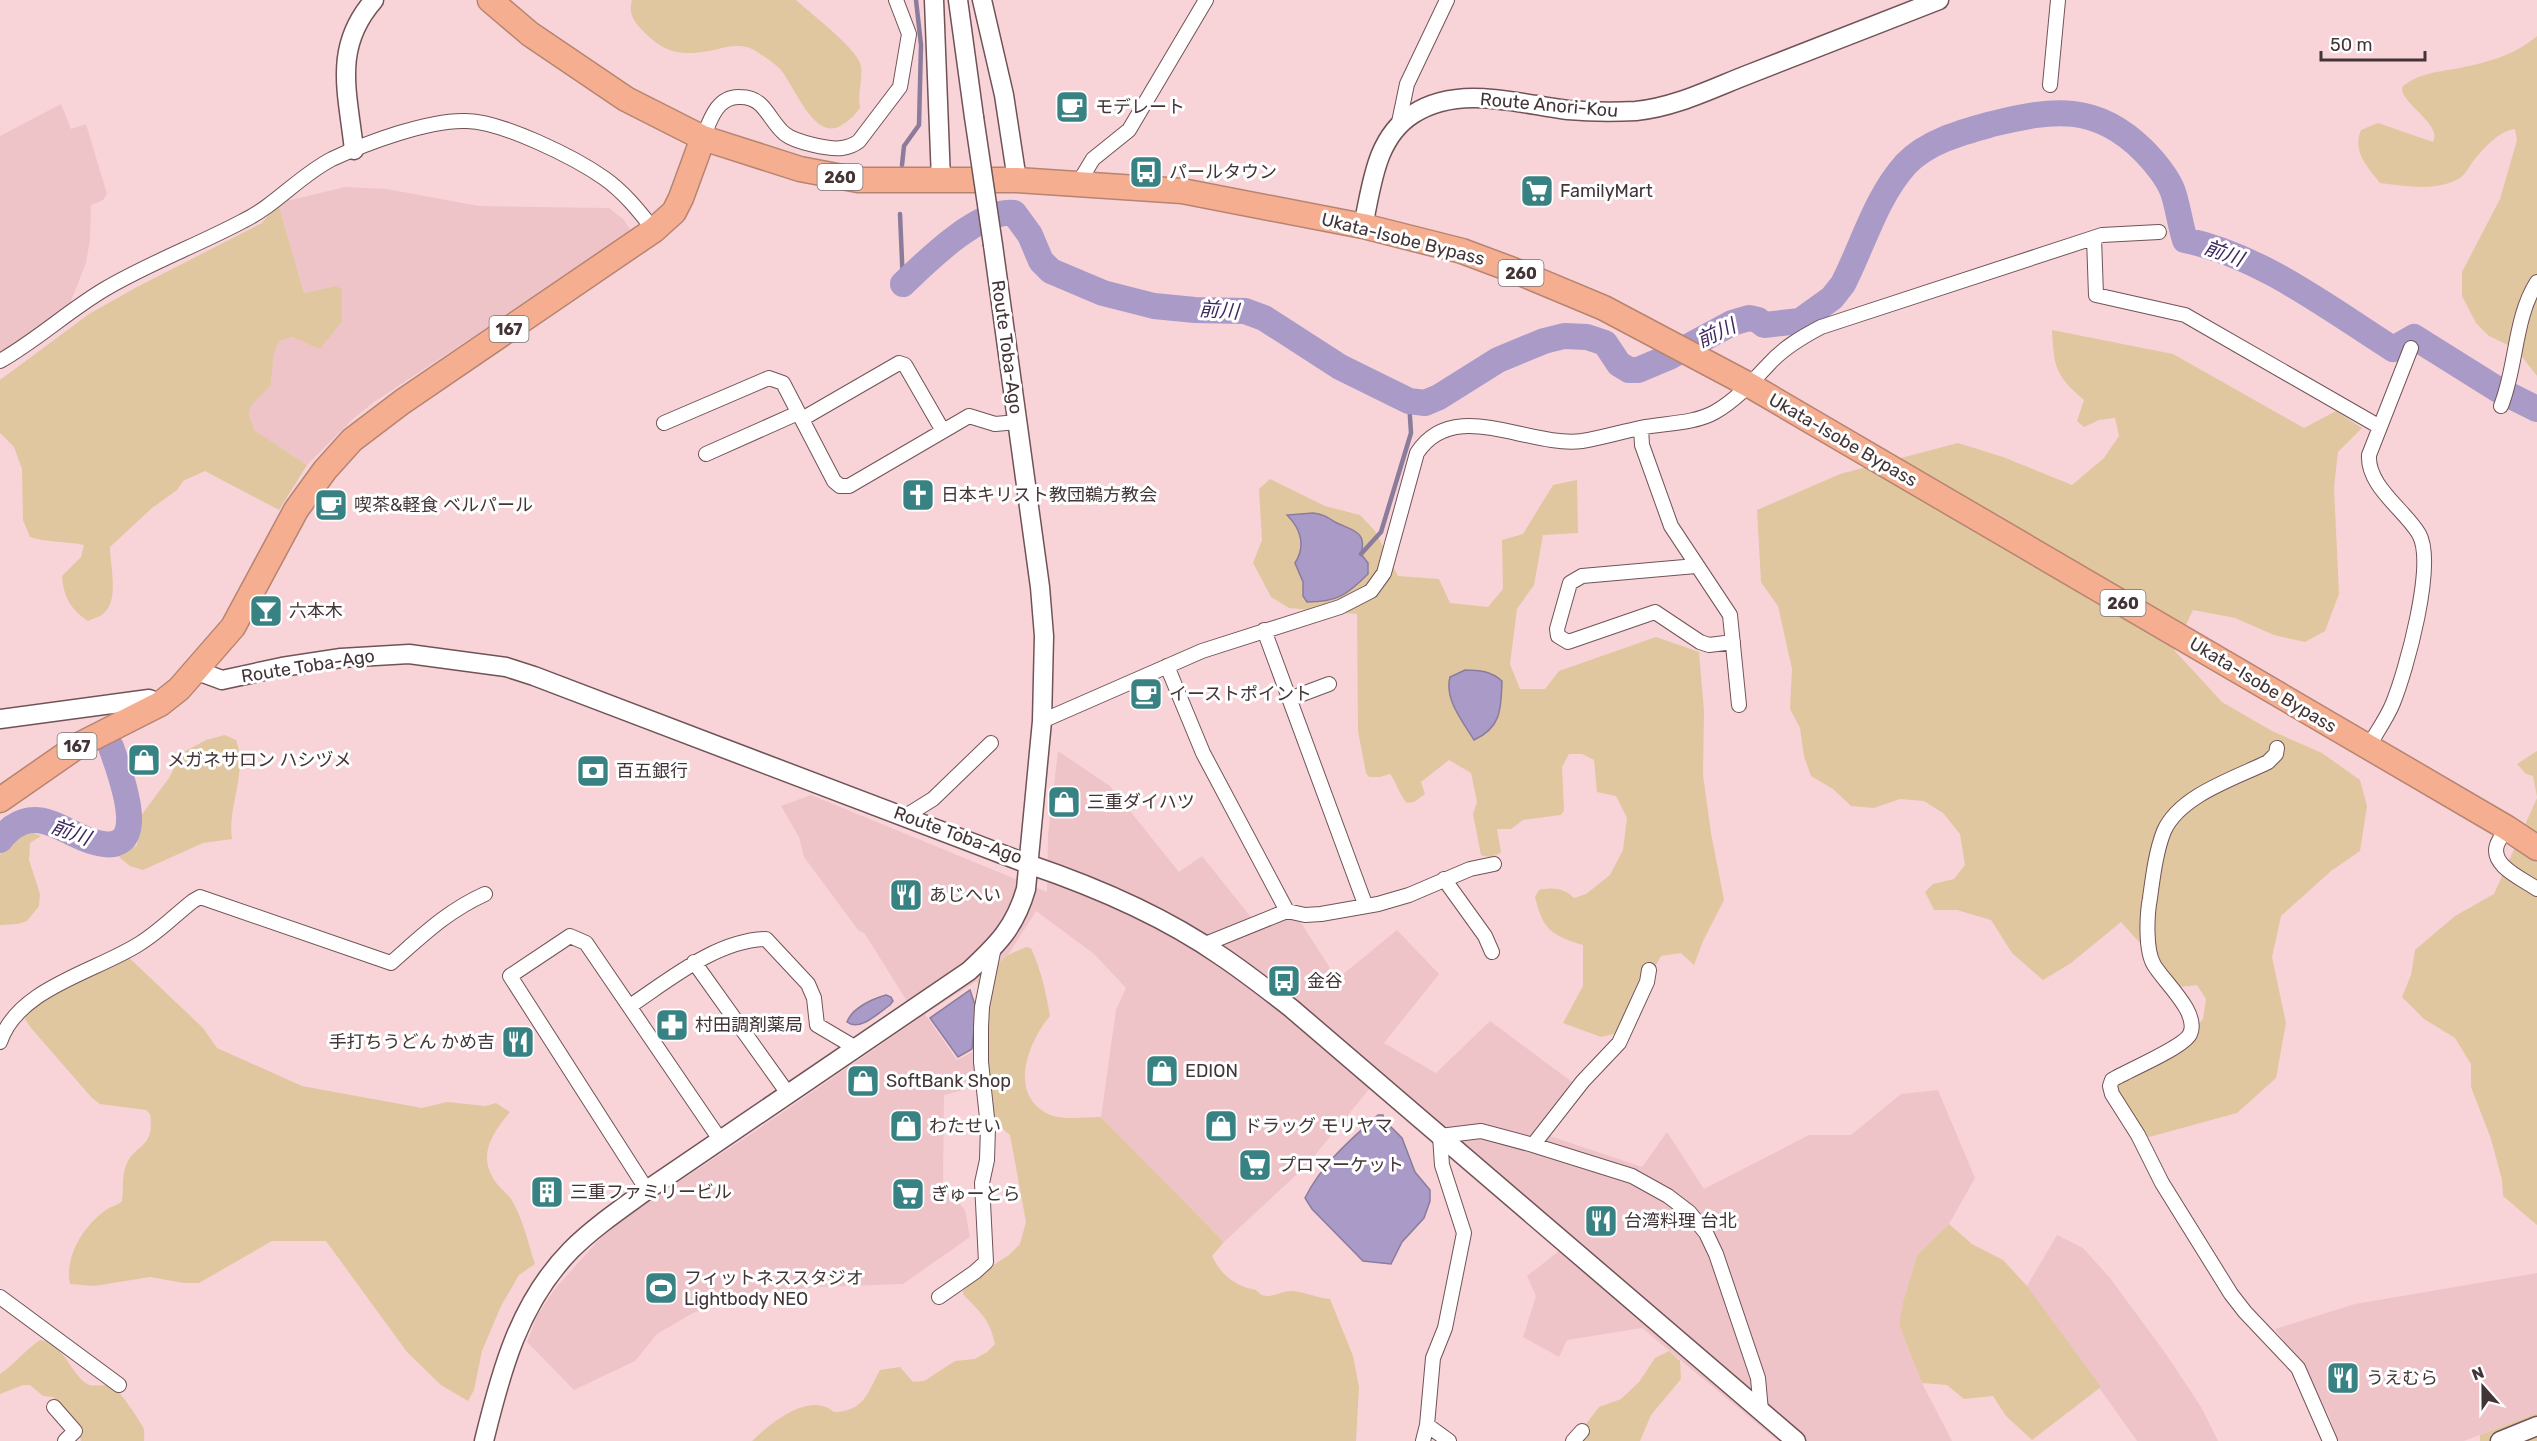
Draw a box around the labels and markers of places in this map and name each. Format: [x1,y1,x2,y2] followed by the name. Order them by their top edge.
[1054,89,1090,125] cafe icon: モデレート
[1095,96,1185,118] place label: モデレート
[1128,154,1164,190] bus stop icon: パールタウン
[1169,161,1277,183] place label: パールタウン
[1519,173,1555,209] supermarket icon: FamilyMart
[1560,180,1653,202] place label: FamilyMart
[900,477,936,513] church icon: 日本キリスト教団鵜方教会
[941,484,1157,506] place label: 日本キリスト教団鵜方教会
[313,487,349,523] cafe icon: 喫茶&軽食 ベルパール
[354,494,533,516] place label: 喫茶&軽食 ベルパール
[248,593,284,629] bar icon: 六本木
[289,600,343,622] place label: 六本木
[1128,676,1164,712] cafe icon: イーストポイント
[1169,683,1312,705] place label: イーストポイント
[126,742,162,778] shop icon: メガネサロン ハシヅメ
[167,749,351,771] place label: メガネサロン ハシヅメ
[575,753,611,789] bank icon: 百五銀行
[616,760,688,782] place label: 百五銀行
[1046,784,1082,820] shop icon: 三重ダイハツ
[1087,791,1195,813] place label: 三重ダイハツ
[888,877,924,913] restaurant icon: あじへい
[929,884,1001,906] place label: あじへい
[1266,963,1302,999] bus stop icon: 金谷
[1307,970,1343,992] place label: 金谷
[654,1007,690,1043] pharmacy icon: 村田調剤薬局
[695,1014,803,1036] place label: 村田調剤薬局
[500,1024,536,1060] restaurant icon: 手打ちうどん かめ吉
[329,1031,495,1053] place label: 手打ちうどん かめ吉
[1144,1053,1180,1089] shop icon: EDION
[1185,1060,1238,1082] place label: EDION
[845,1063,881,1099] shop icon: SoftBank Shop
[886,1070,1011,1092] place label: SoftBank Shop
[888,1108,924,1144] shop icon: わたせい
[1203,1108,1239,1144] shop icon: ドラッグ モリヤマ
[929,1115,1001,1137] place label: わたせい
[1244,1115,1392,1137] place label: ドラッグ モリヤマ
[1237,1147,1273,1183] supermarket icon: プロマーケット
[1278,1154,1404,1176] place label: プロマーケット
[529,1174,565,1210] building icon: 三重ファミリービル
[890,1176,926,1212] supermarket icon: ぎゅーとら
[570,1181,732,1203] place label: 三重ファミリービル
[931,1183,1020,1205] place label: ぎゅーとら
[1583,1203,1619,1239] restaurant icon: 台湾料理 台北
[1624,1210,1736,1232] place label: 台湾料理 台北
[684,1267,864,1310] place label: フィットネススタジオ Lightbody NEO
[643,1270,679,1306] sports icon: フィットネススタジオ Lightbody NEO
[2325,1360,2361,1396] restaurant icon: うえむら
[2366,1367,2438,1389] place label: うえむら

